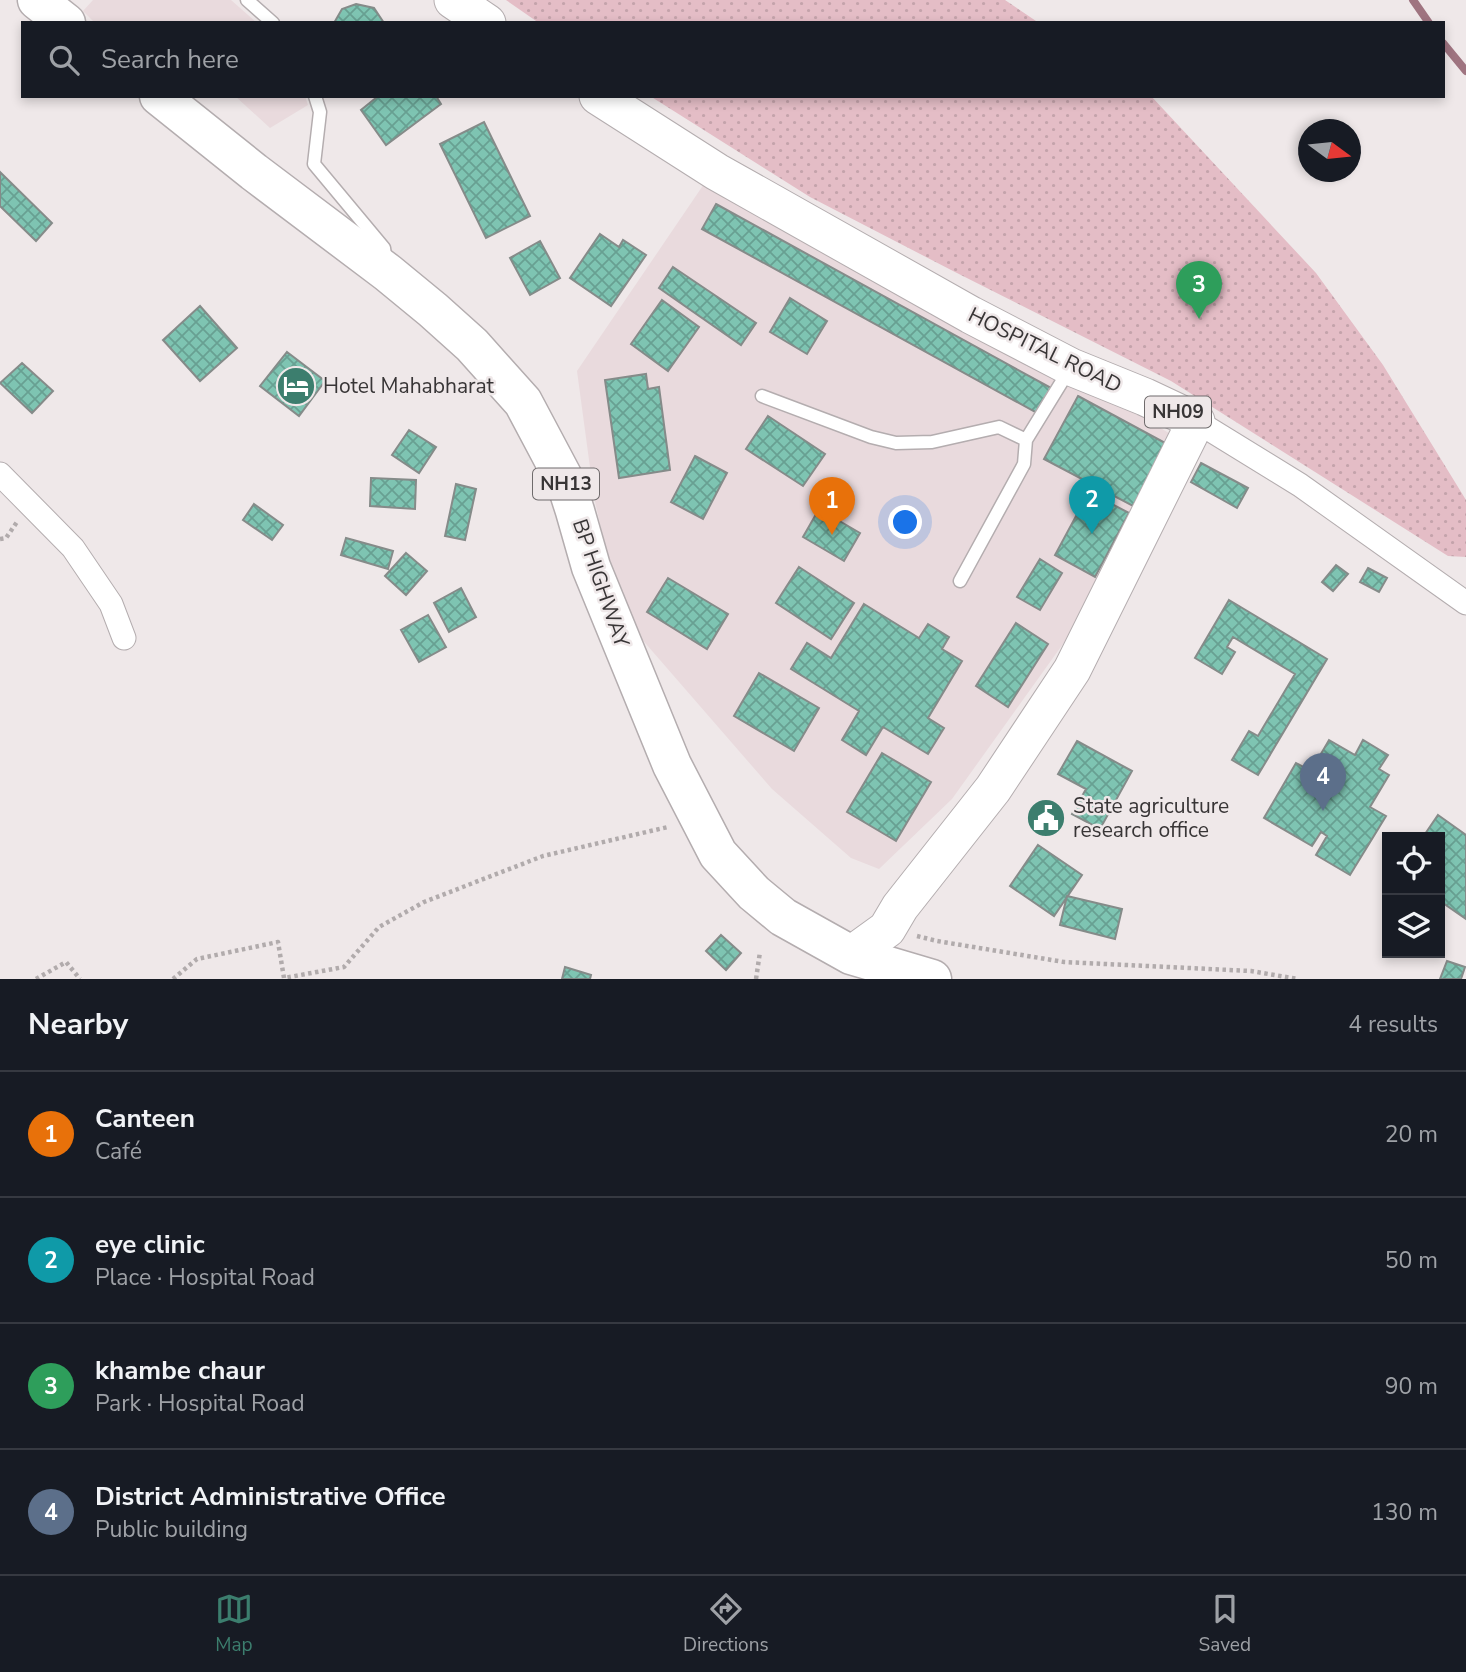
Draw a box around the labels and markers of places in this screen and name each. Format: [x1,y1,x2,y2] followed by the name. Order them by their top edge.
[1176,261,1222,319] pin: 3
[275,365,317,407] hotel icon: Hotel Mahabharat
[323,372,495,400] place label: Hotel Mahabharat
[1069,476,1115,534] pin: 2
[809,477,855,535] pin: 1
[1300,753,1346,811] pin: 4
[1073,792,1229,844] place label: State agriculture research office
[1025,797,1067,839] public building icon: State agriculture research office

